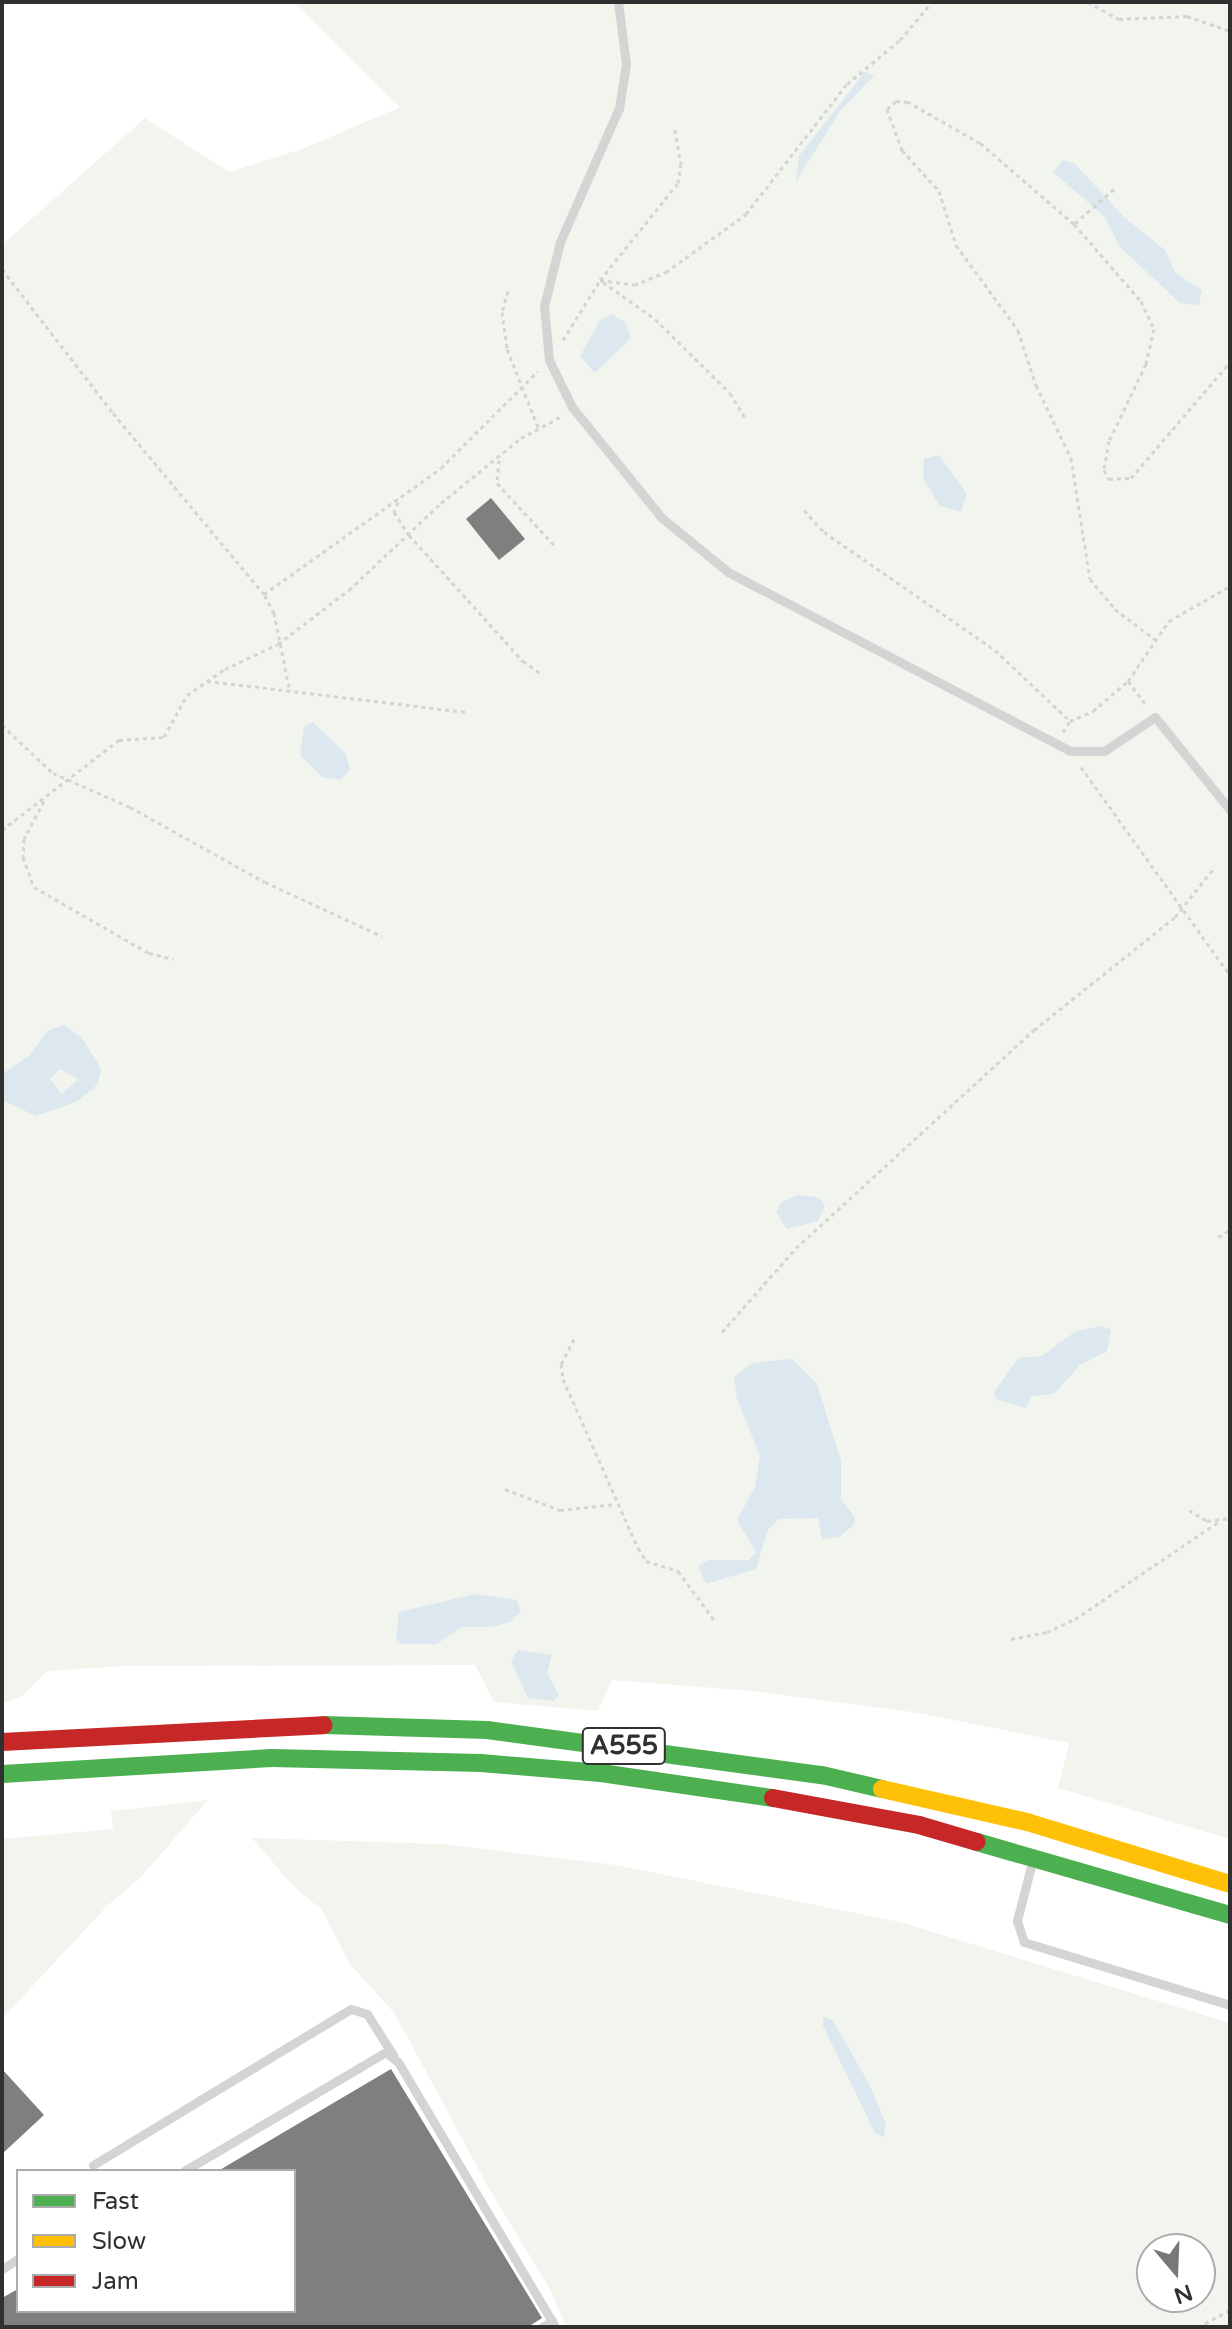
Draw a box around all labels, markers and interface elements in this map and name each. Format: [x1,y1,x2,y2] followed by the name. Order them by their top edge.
[580,1724,668,1768] road number: A555
[16,2169,296,2313] legend
[92,2187,139,2216] text: Fast
[92,2227,146,2256] text: Slow
[1136,2233,1216,2313] north arrow
[92,2267,139,2296] text: Jam
[1171,2279,1196,2309] text: N

